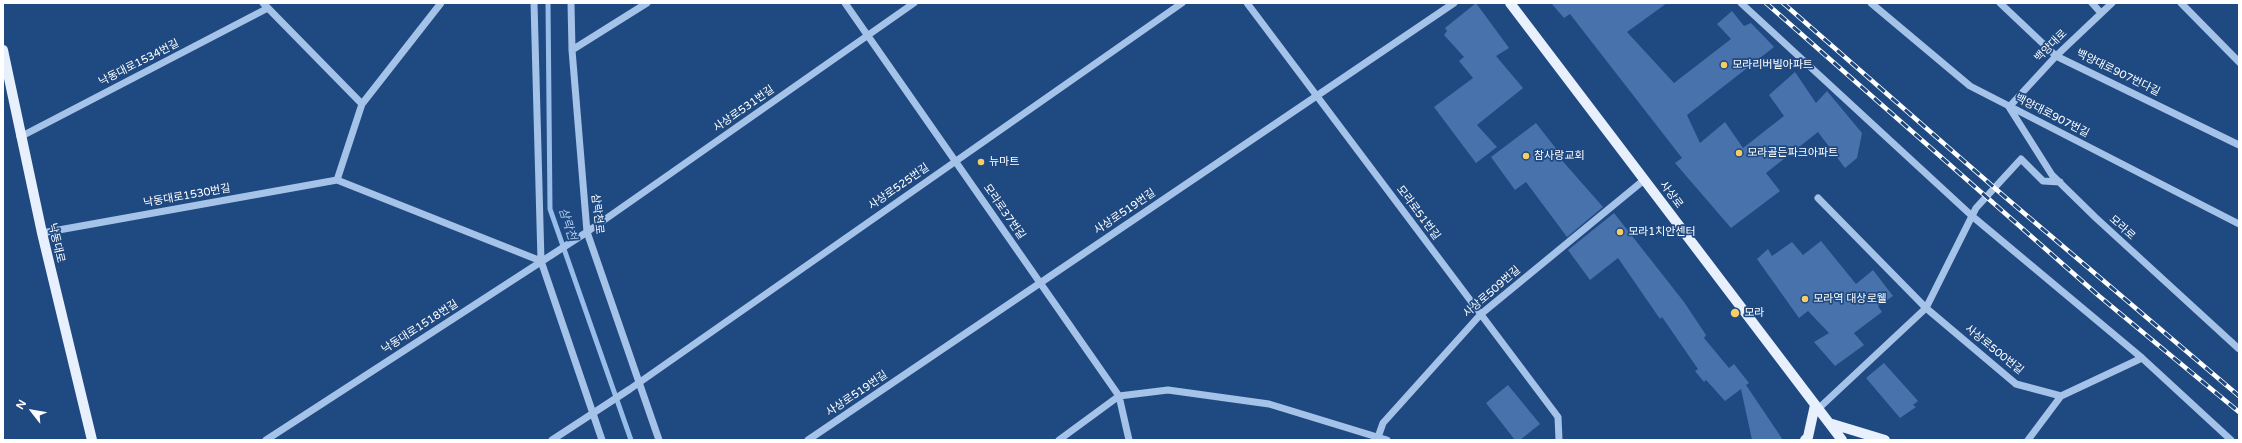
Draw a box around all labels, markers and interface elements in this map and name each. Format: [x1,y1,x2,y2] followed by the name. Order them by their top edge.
[2032,27,2070,65] street label: 백양대로
[97,37,181,89] street label: 낙동대로1534번길
[2074,47,2162,99] street label: 백양대로907번다길
[1732,58,1813,72] place label: 모라리버빌아파트
[1719,60,1729,70] marker: 모라리버빌아파트
[711,83,777,135] street label: 사상로531번길
[2013,92,2091,140] street label: 백양대로907번길
[1747,146,1838,160] place label: 모라골든파크아파트
[1734,148,1744,158] marker: 모라골든파크아파트
[1534,149,1585,163] place label: 참사랑교회
[1521,151,1531,161] marker: 참사랑교회
[989,155,1019,169] place label: 뉴마트
[976,157,986,167] marker: 뉴마트
[866,161,932,213] street label: 사상로525번길
[1657,179,1685,211] street label: 사상로
[142,182,232,210] street label: 낙동대로1530번길
[980,182,1028,242] street label: 모라로37번길
[1393,183,1443,243] street label: 모라로51번길
[1092,187,1158,237] street label: 사상로519번길
[588,193,606,235] street label: 삼락천로
[555,206,579,242] water label: 삼락천
[2106,213,2138,243] street label: 모라로
[45,222,67,264] street label: 낙동대로
[1628,225,1696,239] place label: 모라1치안센터
[1615,227,1625,237] marker: 모라1치안센터
[1461,264,1523,320] street label: 사상로509번길
[1813,292,1887,306] place label: 모라역 대상로웰
[1800,294,1810,304] marker: 모라역 대상로웰
[379,297,461,357] street label: 낙동대로1518번길
[1744,306,1764,320] place label: 모라
[1729,307,1741,319] marker: 모라
[1962,322,2026,378] street label: 사상로500번길
[824,369,890,419] street label: 사상로519번길
[12,391,52,431] north arrow
[13,397,29,412] text: N

